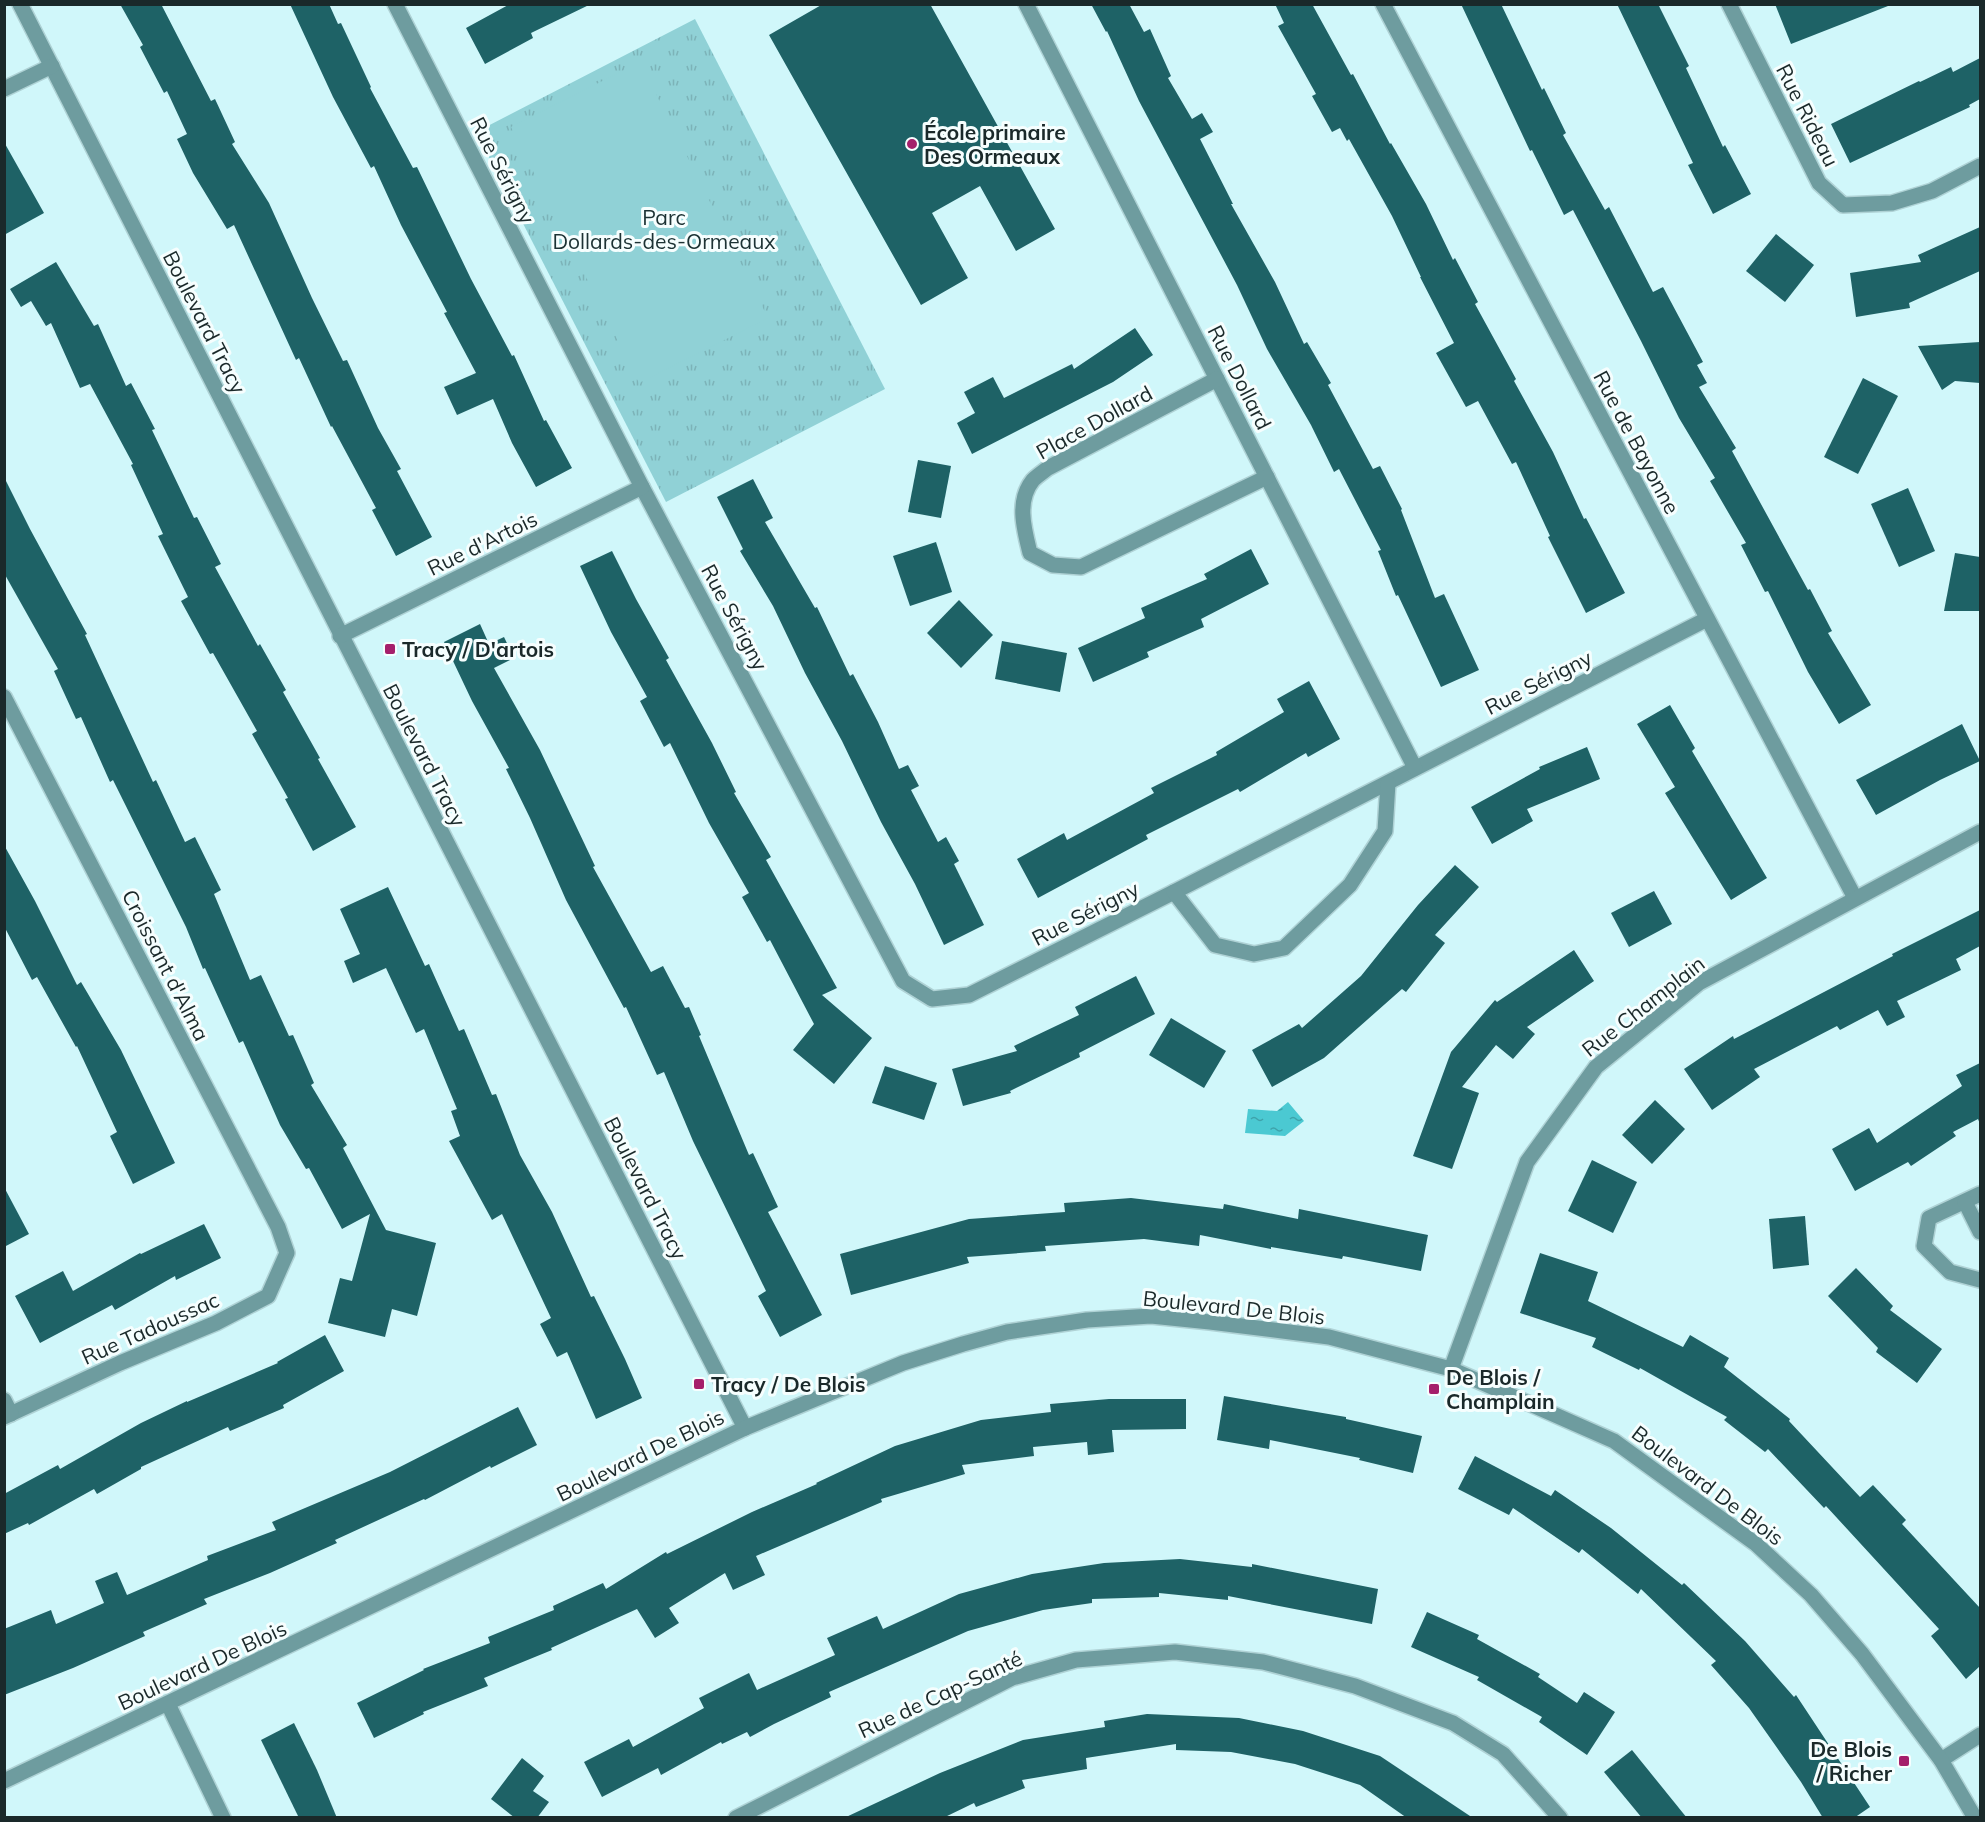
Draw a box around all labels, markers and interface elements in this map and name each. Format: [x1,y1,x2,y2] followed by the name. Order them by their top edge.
[1771,59,1845,171] street label: Rue Rideau
[465,112,541,228] street label: Rue Sérigny
[924,119,1066,169] place label: École primaire Des Ormeaux
[905,137,919,151] marker: École primaire Des Ormeaux
[552,204,776,254] park label: Parc Dollards-des-Ormeaux
[158,246,252,398] street label: Boulevard Tracy
[1203,320,1277,434] street label: Rue Dollard
[1588,366,1686,518] street label: Rue de Bayonne
[1031,379,1157,465] street label: Place Dollard
[423,505,541,581] street label: Rue d'Artois
[696,559,774,675] street label: Rue Sérigny
[402,636,554,662] place label: Tracy / D'artois
[383,642,397,656] marker: Tracy / D'artois
[1480,644,1596,720] street label: Rue Sérigny
[378,679,472,831] street label: Boulevard Tracy
[1027,875,1143,951] street label: Rue Sérigny
[117,885,215,1045] street label: Croissant d'Alma
[1576,950,1710,1062] street label: Rue Champlain
[599,1112,693,1264] street label: Boulevard Tracy
[1142,1285,1326,1329] street label: Boulevard De Blois
[77,1286,223,1370] street label: Rue Tadoussac
[1446,1364,1555,1414] place label: De Blois / Champlain
[711,1371,866,1397] place label: Tracy / De Blois
[692,1377,706,1391] marker: Tracy / De Blois
[1427,1382,1441,1396] marker: De Blois / Champlain
[552,1403,728,1507] street label: Boulevard De Blois
[1627,1420,1789,1550] street label: Boulevard De Blois
[114,1615,290,1715] street label: Boulevard De Blois
[854,1645,1026,1743] street label: Rue de Cap-Santé
[1810,1736,1893,1786] place label: De Blois / Richer
[1897,1754,1911,1768] marker: De Blois / Richer

